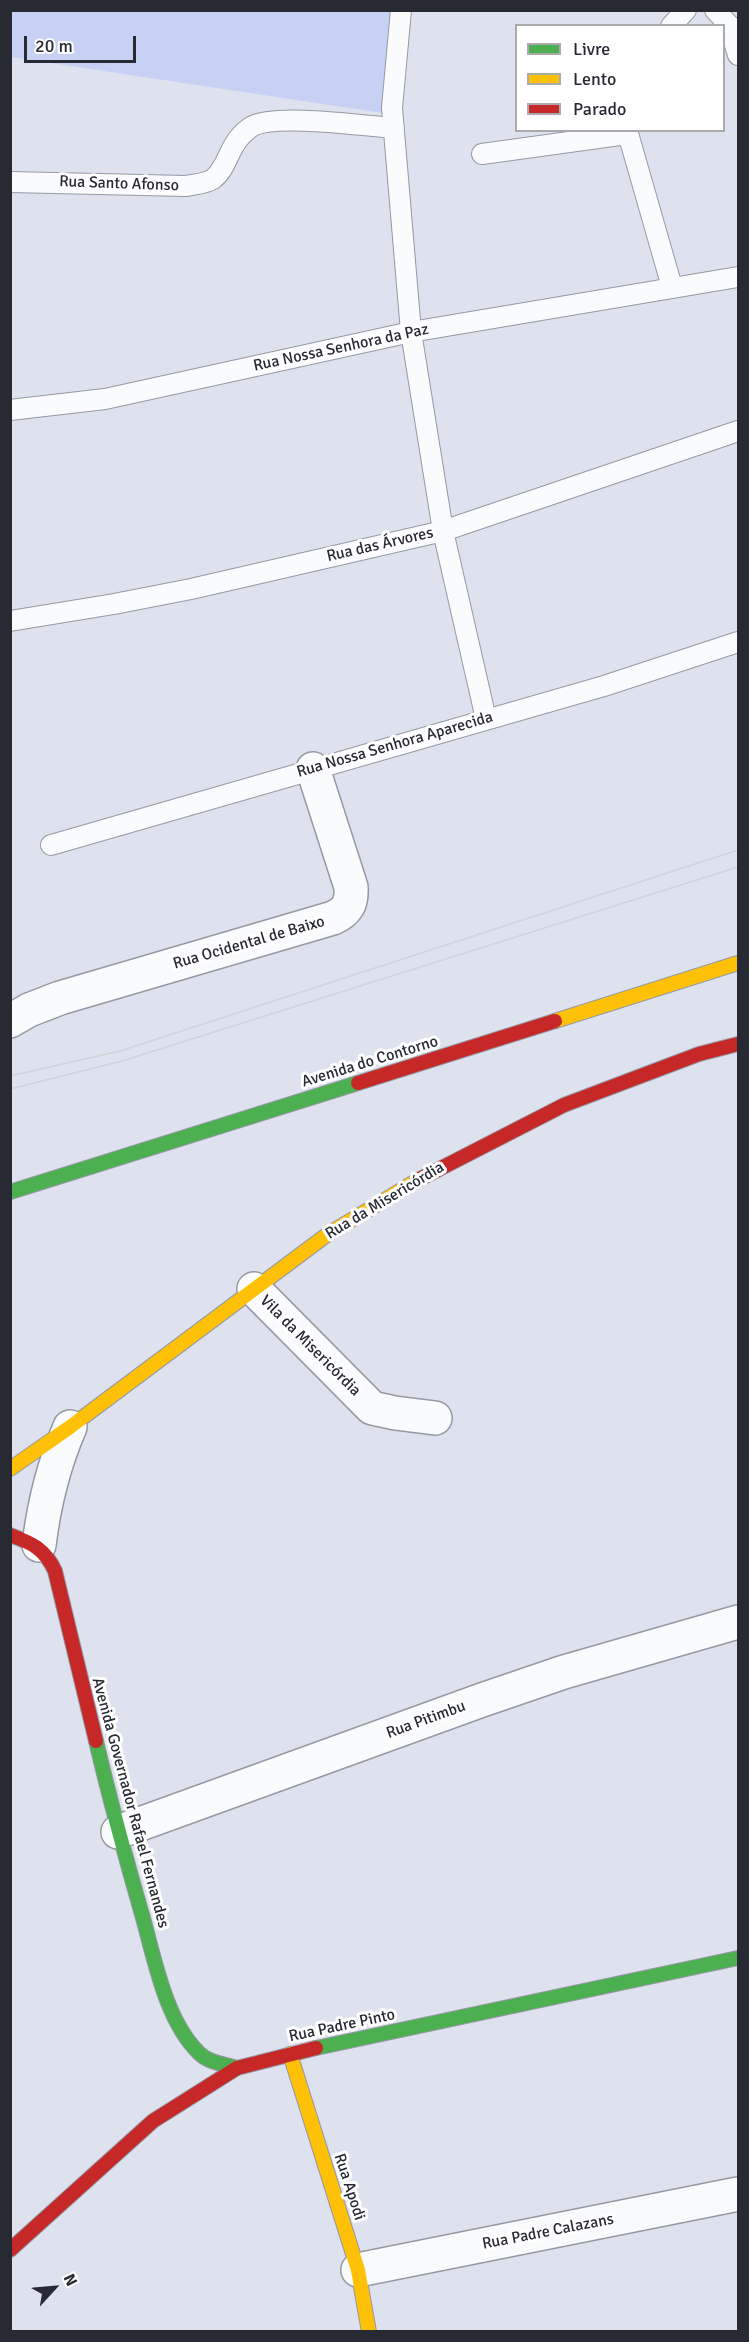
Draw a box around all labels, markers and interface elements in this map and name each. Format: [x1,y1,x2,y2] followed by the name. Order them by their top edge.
[27,24,140,62] scale bar
[515,24,725,132] legend
[35,35,73,57] text: 20 m
[573,38,610,60] text: Livre
[573,68,616,90] text: Lento
[573,98,626,120] text: Parado
[59,172,179,196] street label: Rua Santo Afonso
[252,320,430,376] street label: Rua Nossa Senhora da Paz
[325,523,435,567] street label: Rua das Árvores
[295,708,495,782] street label: Rua Nossa Senhora Aparecida
[171,912,327,974] street label: Rua Ocidental de Baixo
[300,1032,440,1092] street label: Avenida do Contorno
[322,1158,448,1244] street label: Rua da Misericórdia
[255,1291,365,1401] street label: Vila da Misericórdia
[87,1676,173,1930] street label: Avenida Governador Rafael Fernandes
[384,1697,468,1743] street label: Rua Pitimbu
[287,2005,397,2047] street label: Rua Padre Pinto
[329,2151,369,2223] street label: Rua Apodi
[481,2210,615,2254] street label: Rua Padre Calazans
[24,2258,84,2318] north arrow
[59,2271,82,2289] text: N

